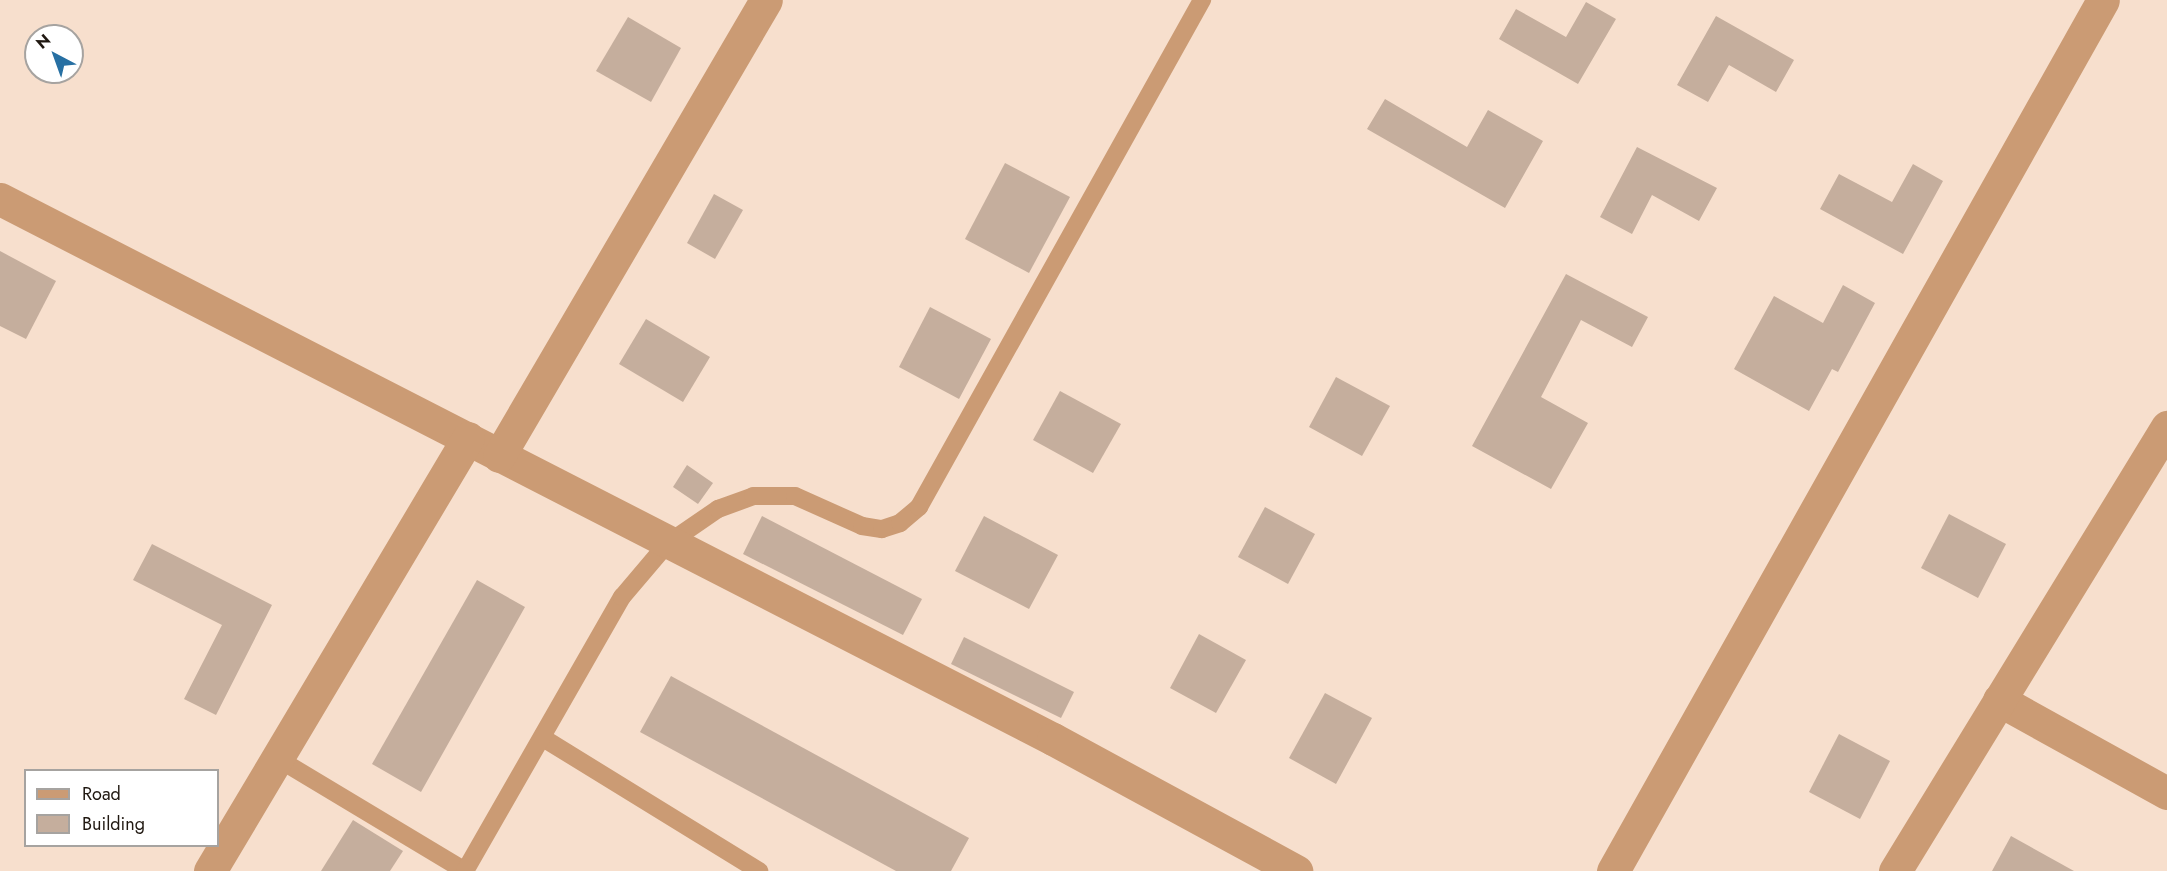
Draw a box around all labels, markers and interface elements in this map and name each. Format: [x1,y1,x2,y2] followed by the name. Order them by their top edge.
[24,24,84,84] north arrow
[31,29,56,54] text: N
[24,769,219,847] legend
[82,781,121,807] text: Road
[82,811,145,837] text: Building

